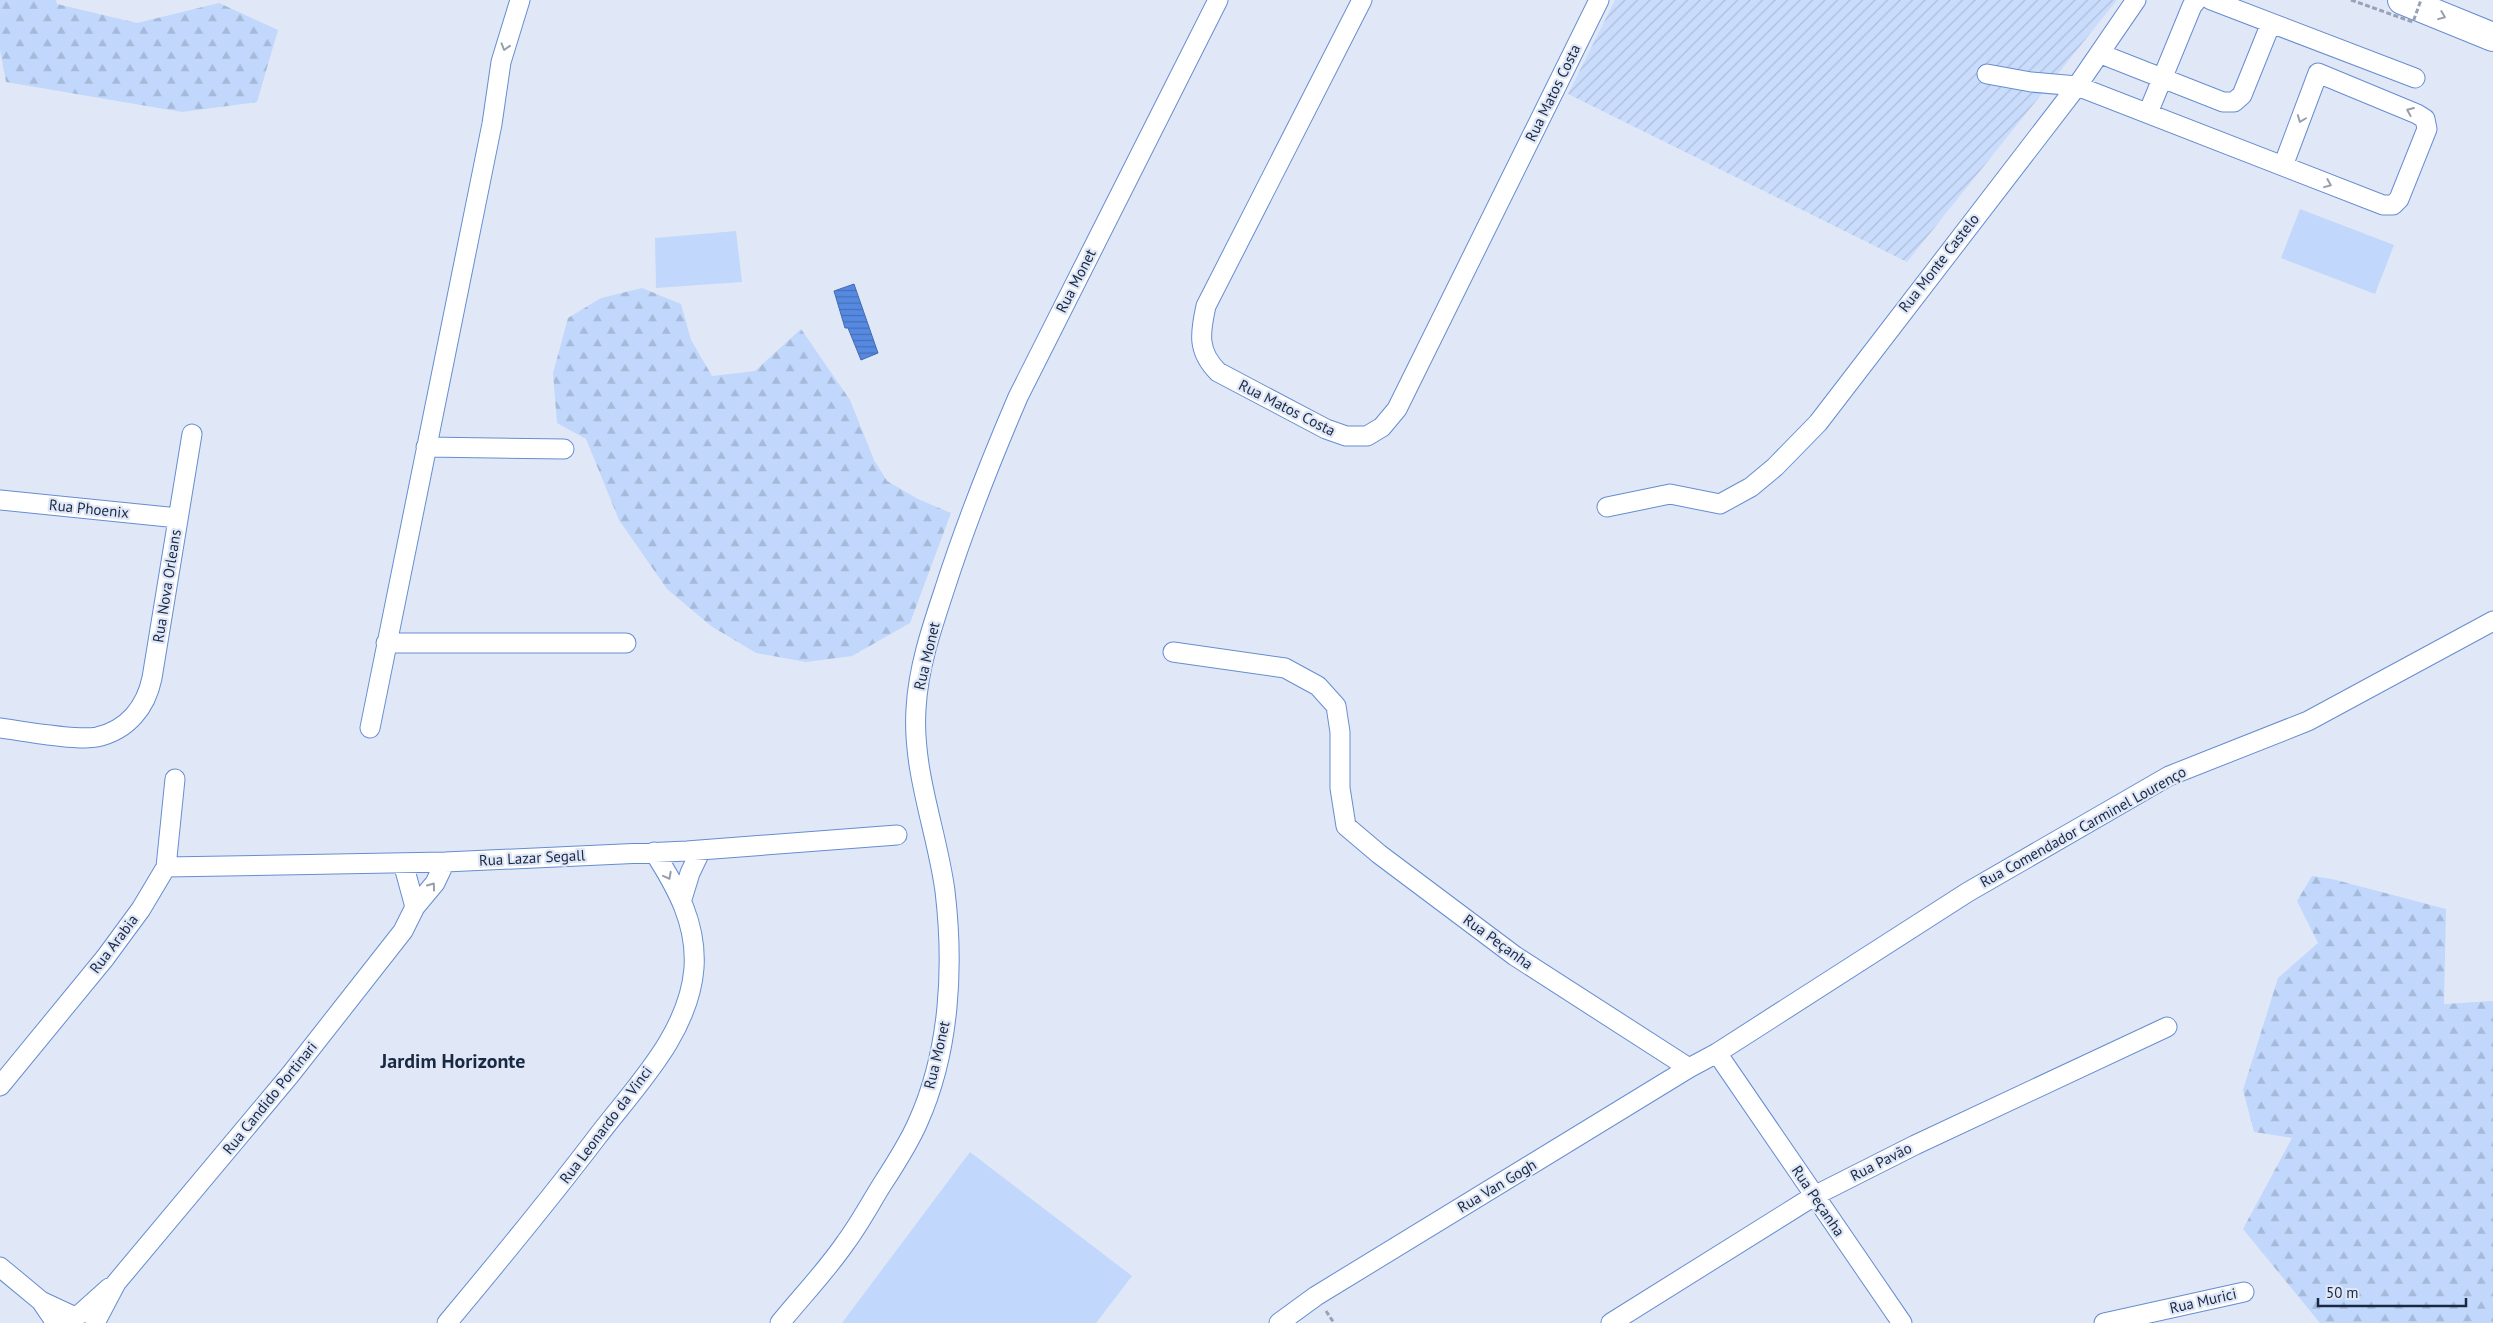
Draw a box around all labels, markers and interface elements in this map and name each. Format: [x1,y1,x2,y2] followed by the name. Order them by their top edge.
[2437,10,2446,21] one-way arrow
[1521,41,1584,144] street label: Rua Matos Costa
[501,42,511,50] one-way arrow
[2406,106,2415,117] one-way arrow
[2296,114,2307,123] one-way arrow
[2323,178,2332,188] one-way arrow
[1894,210,1983,316] street label: Rua Monte Castelo
[1051,246,1100,316] street label: Rua Monet
[1236,375,1339,440] street label: Rua Matos Costa
[48,495,130,522] street label: Rua Phoenix
[148,528,185,644] street label: Rua Nova Orleans
[909,620,944,692] street label: Rua Monet
[1976,762,2189,891] street label: Rua Comendador Carminel Lourenço
[478,845,586,870] street label: Rua Lazar Segall
[662,870,672,879] one-way arrow
[426,882,435,892] one-way arrow
[1460,910,1537,973] street label: Rua Peçanha
[85,911,142,977] street label: Rua Arabia
[919,1019,954,1091] street label: Rua Monet
[218,1037,321,1158] street label: Rua Candido Portinari
[380,1048,525,1074] district label: Jardim Horizonte
[555,1062,656,1187] street label: Rua Leonardo da Vinci
[1847,1138,1915,1185] street label: Rua Pavão
[1454,1155,1540,1217] street label: Rua Van Gogh
[1788,1162,1849,1240] street label: Rua Peçanha
[2318,1276,2466,1308] scale bar
[2326,1283,2359,1302] text: 50 m
[2168,1284,2238,1317] street label: Rua Murici

